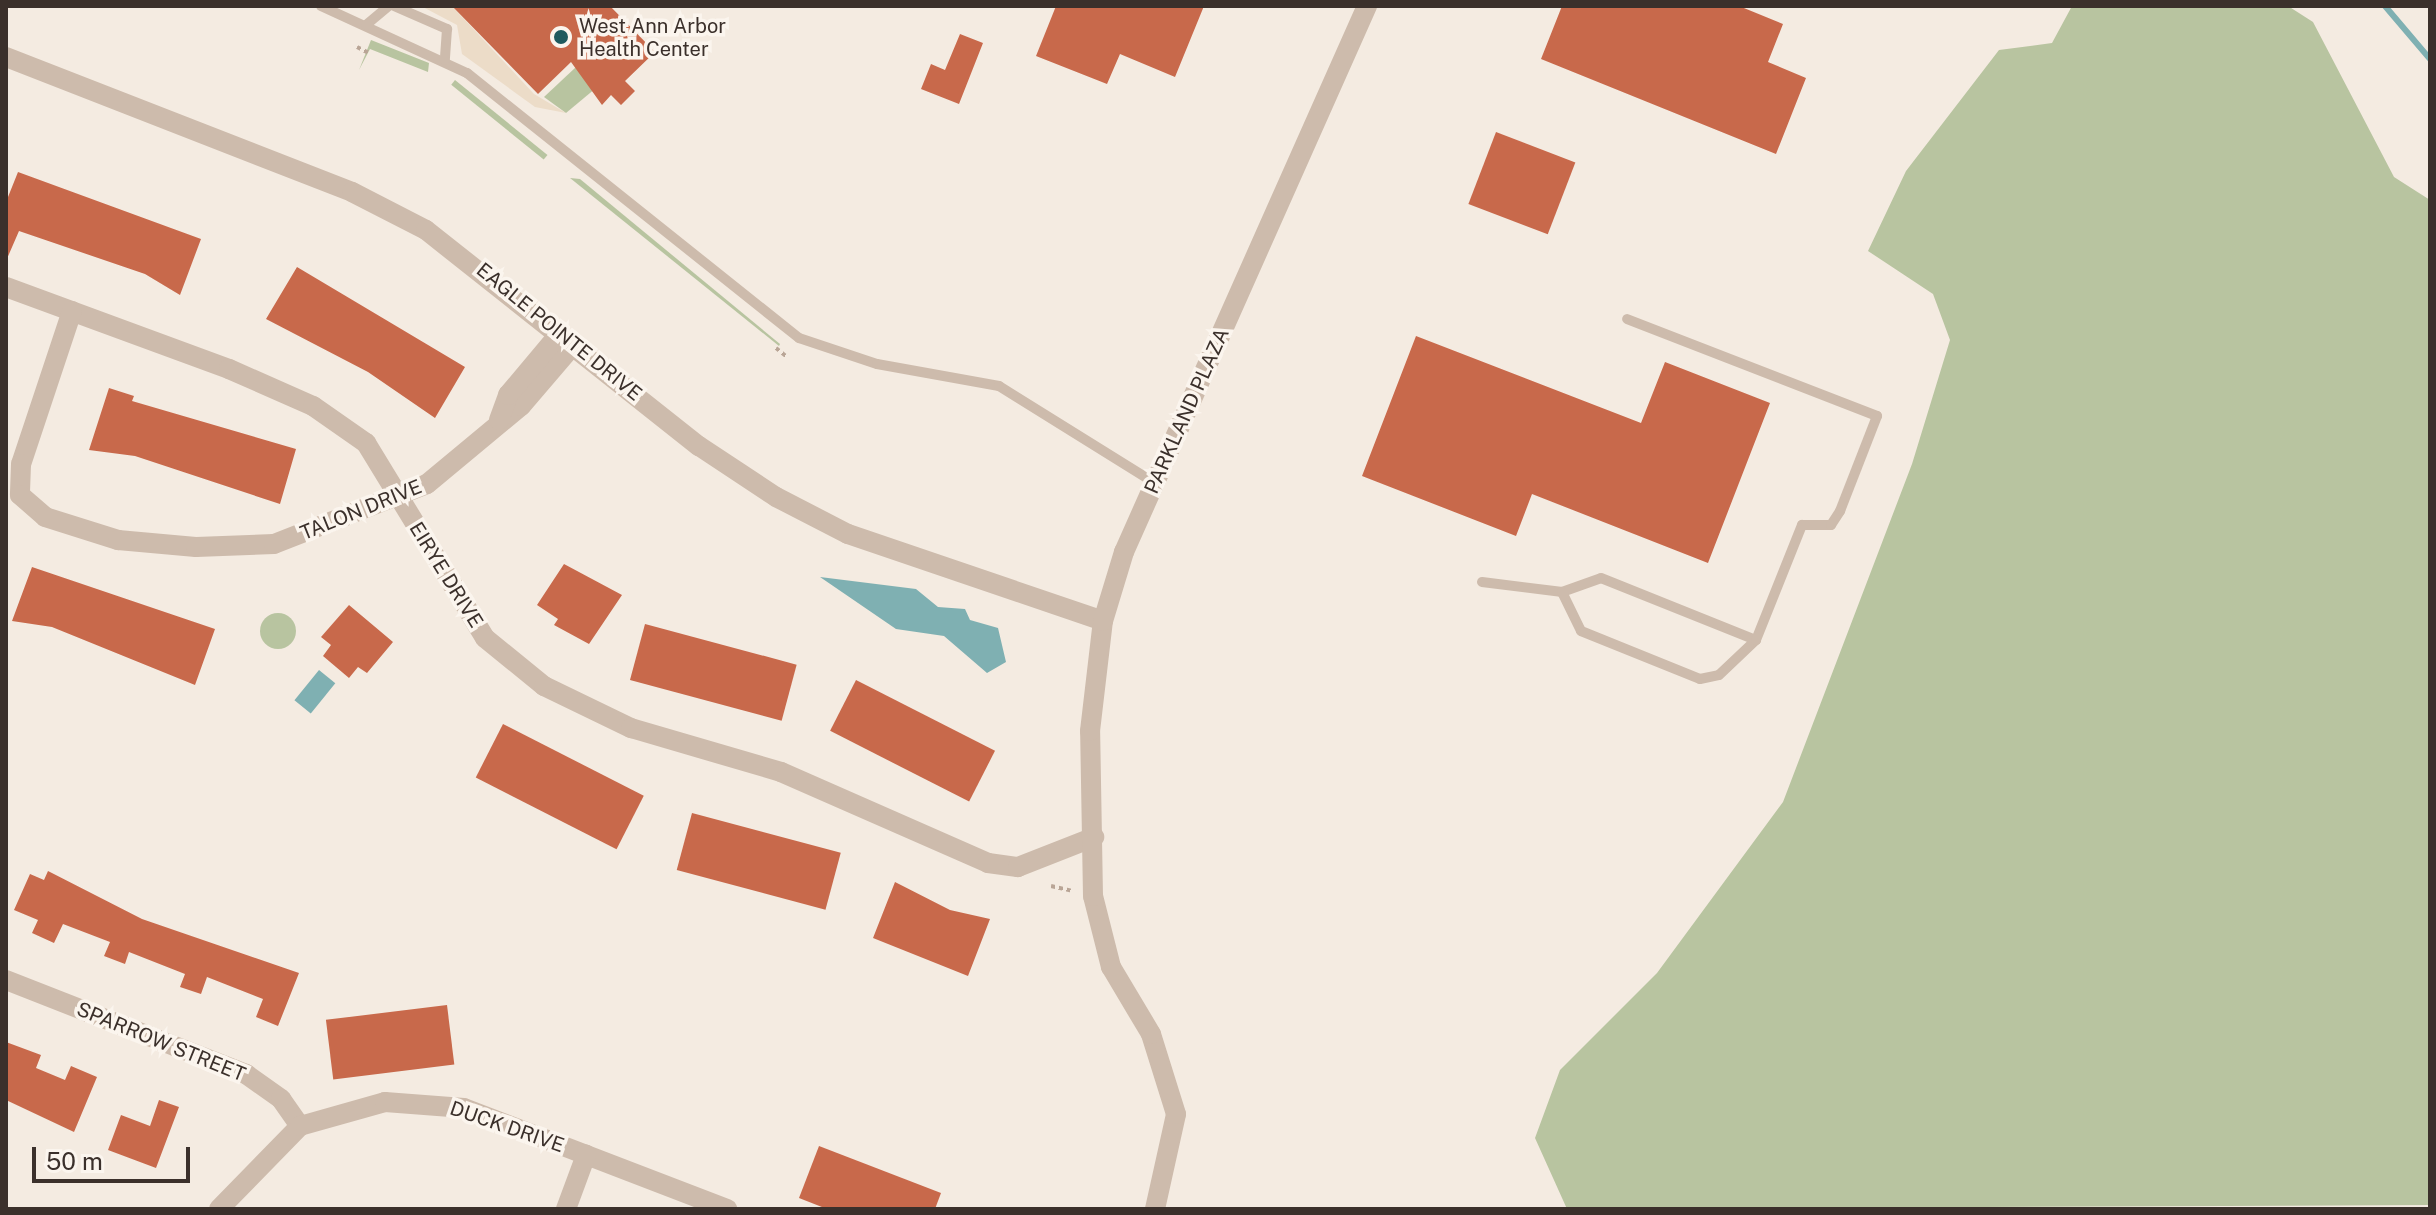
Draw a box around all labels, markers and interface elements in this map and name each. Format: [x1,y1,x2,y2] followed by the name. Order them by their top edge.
[579,14,726,61] place label: West Ann Arbor Health Center
[550,26,572,48] marker: West Ann Arbor Health Center
[472,258,646,406] street label: EAGLE POINTE DRIVE
[1140,324,1234,498] street label: PARKLAND PLAZA
[297,475,425,545] street label: TALON DRIVE
[404,518,488,632] street label: EIRYE DRIVE
[73,997,249,1087] street label: SPARROW STREET
[447,1096,567,1158] street label: DUCK DRIVE
[36,1131,194,1181] scale bar
[46,1147,103,1175] text: 50 m

